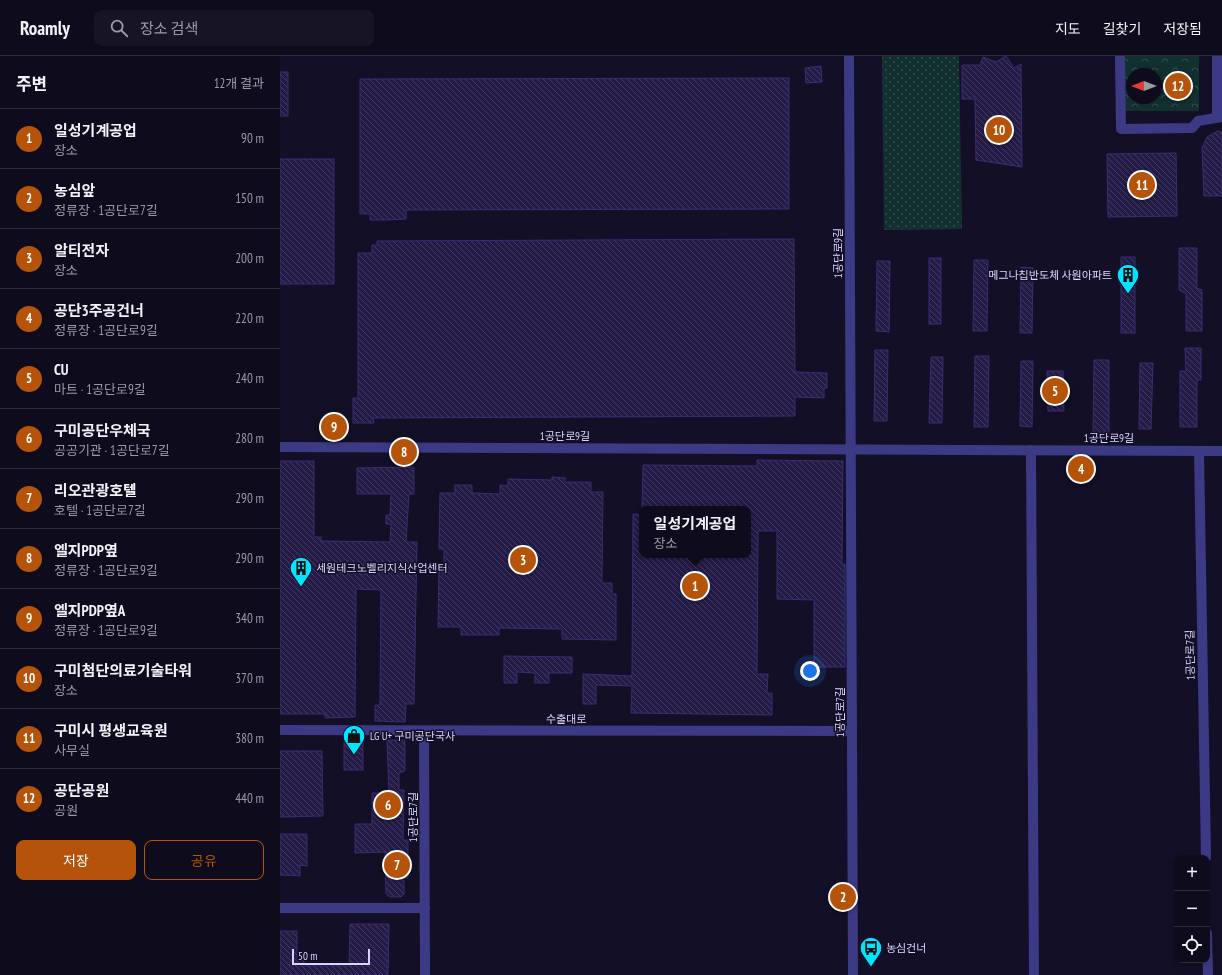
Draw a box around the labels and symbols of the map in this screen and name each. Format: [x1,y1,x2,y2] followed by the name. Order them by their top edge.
[1126,68,1162,104] north arrow
[1165,71,1191,101] pin: 12
[986,115,1012,145] pin: 10
[1129,170,1155,200] pin: 11
[831,228,845,278] street label: 1공단로9길
[1115,262,1141,295] building icon: 메그나칩반도체 사원아파트
[988,268,1112,282] place label: 메그나칩반도체 사원아파트
[1042,376,1068,406] pin: 5
[321,412,347,442] pin: 9
[540,429,590,443] street label: 1공단로9길
[1084,431,1134,445] street label: 1공단로9길
[391,437,417,467] pin: 8
[1068,454,1094,484] pin: 4
[510,545,536,575] pin: 3
[288,555,314,588] building icon: 세원테크노벨리지식산업센터
[316,561,448,575] place label: 세원테크노벨리지식산업센터
[682,571,708,601] pin: 1
[1183,630,1197,680] street label: 1공단로7길
[800,661,820,681] your location
[833,687,847,737] street label: 1공단로7길
[546,712,586,726] street label: 수출대로
[341,723,367,756] shop icon: LG U+ 구미공단국사
[370,729,455,743] place label: LG U+ 구미공단국사
[375,790,401,820] pin: 6
[406,792,420,842] street label: 1공단로7길
[384,850,410,880] pin: 7
[830,882,856,912] pin: 2
[858,935,884,968] bus stop icon: 농심건너
[886,941,926,955] place label: 농심건너
[292,947,370,966] scale bar

